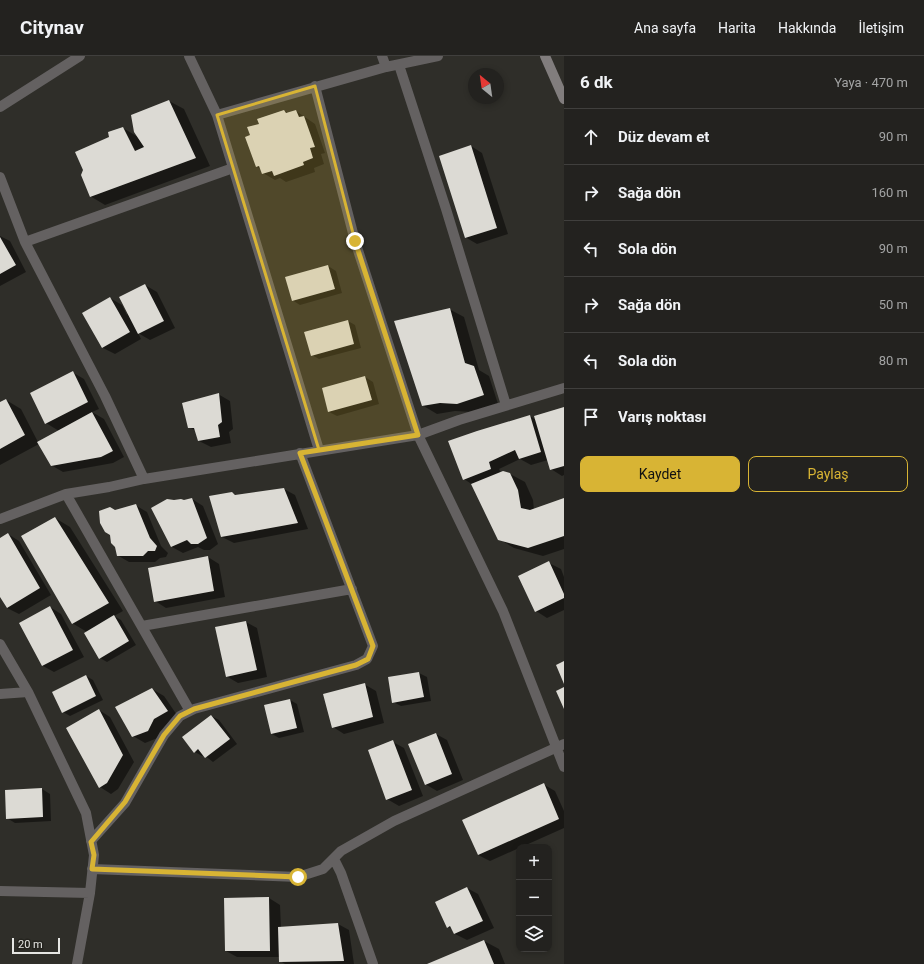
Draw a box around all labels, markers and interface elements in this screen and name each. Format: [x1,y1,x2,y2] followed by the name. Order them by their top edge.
[20,16,84,39] text: Citynav
[634,20,696,36] text: Ana sayfa
[718,20,756,36] text: Harita
[778,20,836,36] text: Hakkında
[858,20,904,36] text: İletişim
[468,68,504,104] north arrow
[580,72,613,92] text: 6 dk
[834,75,908,90] text: Yaya · 470 m
[580,126,602,148] icon: ahead
[618,128,709,146] text: Düz devam et
[879,129,908,144] text: 90 m
[580,182,602,204] icon: right
[618,184,681,202] text: Sağa dön
[871,185,908,200] text: 160 m
[346,232,364,250] route end
[580,238,602,260] icon: left
[618,240,677,258] text: Sola dön
[879,241,908,256] text: 90 m
[580,294,602,316] icon: right
[618,296,681,314] text: Sağa dön
[879,297,908,312] text: 50 m
[580,350,602,372] icon: left
[618,352,677,370] text: Sola dön
[879,353,908,368] text: 80 m
[580,406,602,428] icon: arrive
[618,408,706,426] text: Varış noktası
[580,456,740,492] button: Kaydet
[748,456,908,492] button: Paylaş
[516,844,552,952] map controls
[516,844,552,880] button: +
[289,868,307,886] route start
[516,880,552,916] button: −
[516,916,552,952] button: layers
[12,936,60,955] scale bar
[18,938,43,951] text: 20 m

